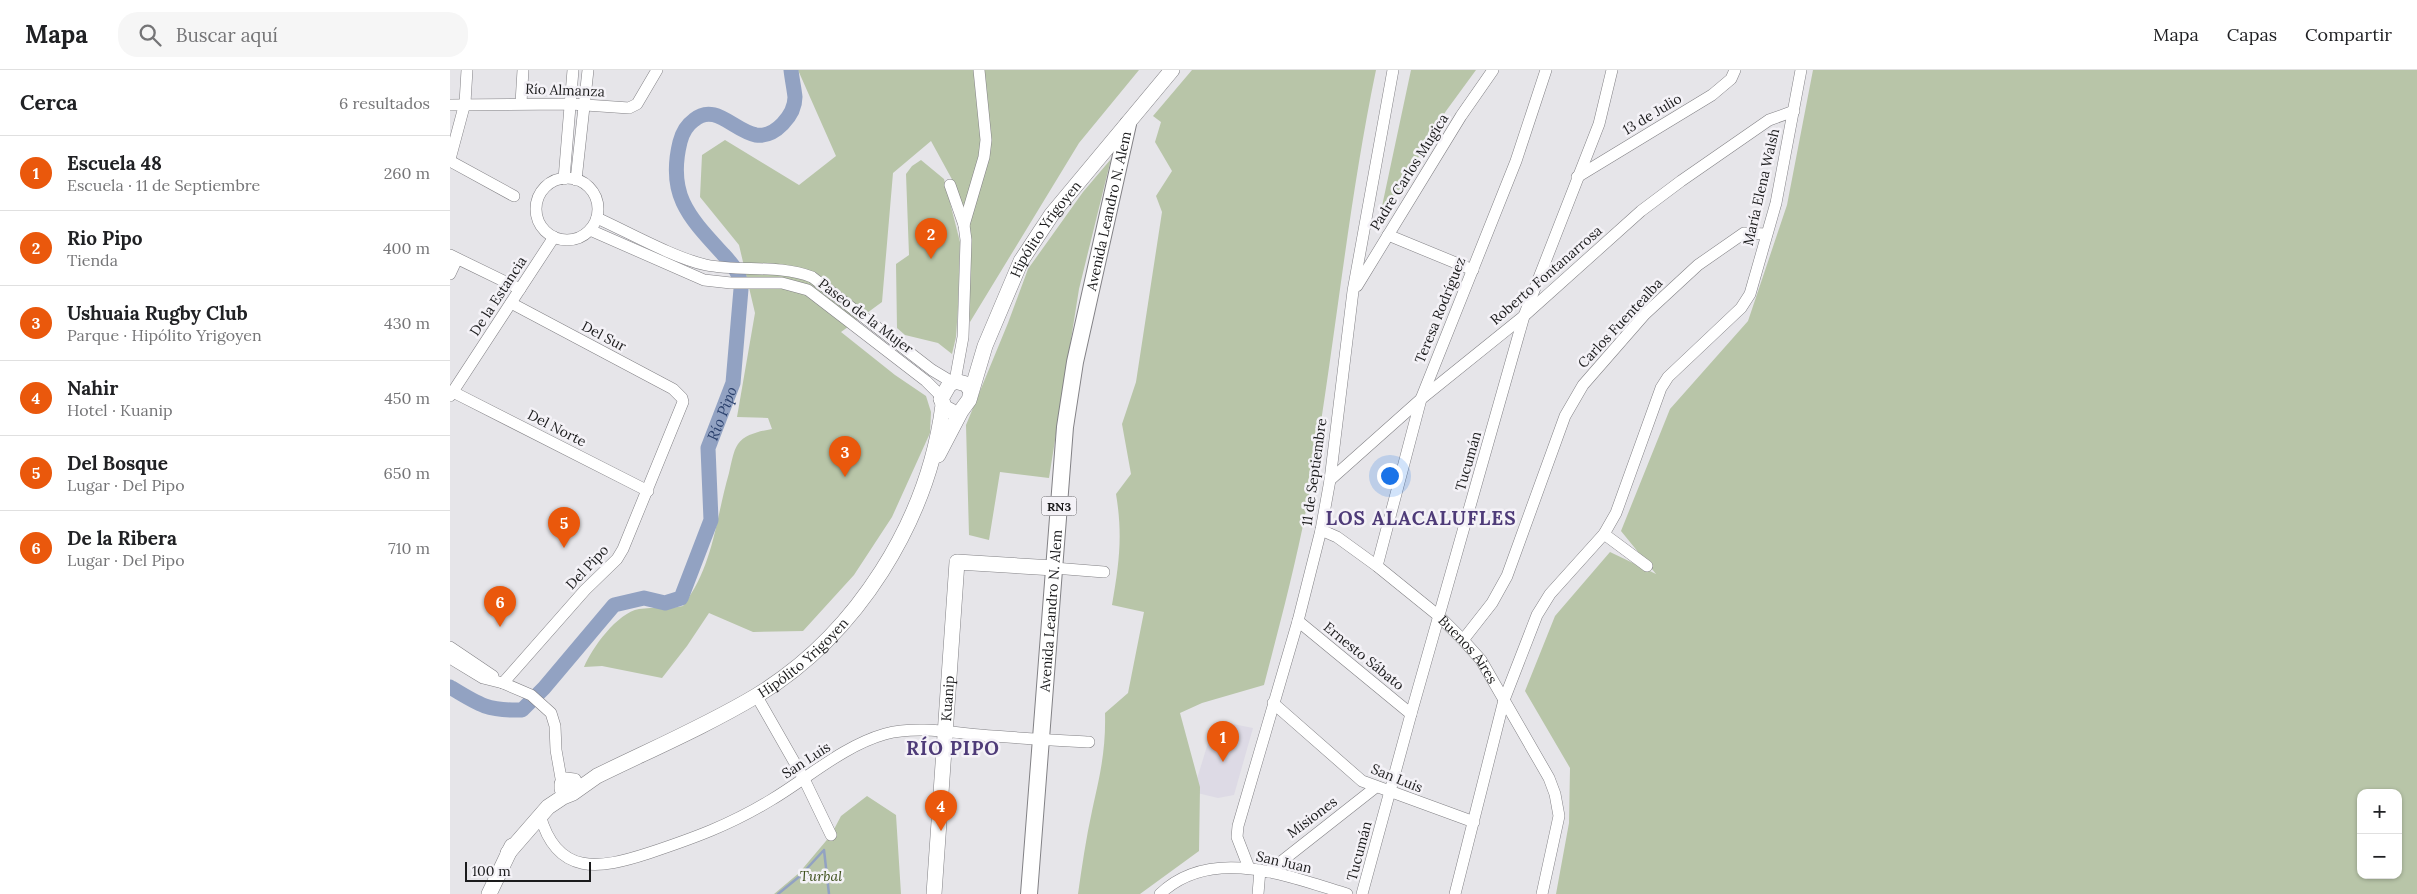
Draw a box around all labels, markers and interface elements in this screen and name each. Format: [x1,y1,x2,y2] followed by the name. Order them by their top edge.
[118,12,468,57] search box
[25,19,88,50] text: Mapa
[136,21,164,49] icon: search
[176,23,278,47] text: Buscar aquí
[2153,23,2199,46] text: Mapa
[2227,23,2277,46] text: Capas
[2305,23,2392,46] text: Compartir
[525,80,605,100] street label: Río Almanza
[20,89,78,116] text: Cerca
[1619,89,1685,139] street label: 13 de Julio
[339,93,430,113] text: 6 resultados
[1366,110,1452,234] street label: Padre Carlos Mugica
[1739,127,1783,247] street label: María Elena Walsh
[1082,129,1135,293] street label: Avenida Leandro N. Alem
[67,151,162,175] text: Escuela 48
[33,163,39,183] text: 1
[384,163,430,183] text: 260 m
[67,175,260,195] text: Escuela · 11 de Septiembre
[1006,177,1085,280] street label: Hipólito Yrigoyen
[915,218,947,259] pin: 2
[1486,221,1606,329] street label: Roberto Fontanarrosa
[67,226,143,250] text: Rio Pipo
[32,238,40,258] text: 2
[383,238,430,258] text: 400 m
[67,250,118,270] text: Tienda
[466,253,530,339] street label: De la Estancia
[1411,254,1469,366] street label: Teresa Rodríguez
[815,274,917,358] street label: Paseo de la Mujer
[1574,274,1666,372] street label: Carlos Fuentealba
[67,301,248,325] text: Ushuaia Rugby Club
[32,313,40,333] text: 3
[384,313,430,333] text: 430 m
[579,317,629,355] street label: Del Sur
[67,325,262,345] text: Parque · Hipólito Yrigoyen
[67,376,118,400] text: Nahir
[702,383,740,443] water label: Río Pipo
[32,388,40,408] text: 4
[384,388,430,408] text: 450 m
[67,400,172,420] text: Hotel · Kuanip
[525,406,590,451] street label: Del Norte
[1298,417,1331,527] street label: 11 de Septiembre
[1451,429,1485,493] street label: Tucumán
[829,436,861,477] pin: 3
[67,451,168,475] text: Del Bosque
[32,463,40,483] text: 5
[384,463,430,483] text: 650 m
[1377,463,1403,489] your location
[67,475,185,495] text: Lugar · Del Pipo
[1042,496,1076,516] road number: RN3
[1325,506,1517,530] district label: LOS ALACALUFLES
[548,507,580,548] pin: 5
[67,526,177,550] text: De la Ribera
[1036,529,1066,694] street label: Avenida Leandro N. Alem
[31,538,41,558] text: 6
[388,538,430,558] text: 710 m
[562,541,612,593] street label: Del Pipo
[67,550,185,570] text: Lugar · Del Pipo
[484,586,516,627] pin: 6
[1434,611,1502,687] street label: Buenos Aires
[754,614,852,702] street label: Hipólito Yrigoyen
[1320,618,1408,694] street label: Ernesto Sábato
[937,675,958,722] street label: Kuanip
[1207,721,1239,762] pin: 1
[906,736,1000,760] district label: RÍO PIPO
[778,738,834,782] street label: San Luis
[1368,759,1426,797] street label: San Luis
[2357,789,2402,879] map controls
[2357,789,2402,834] button: +
[925,790,957,831] pin: 4
[1283,792,1341,842] street label: Misiones
[1342,819,1376,883] street label: Tucumán
[2357,834,2402,879] button: −
[1254,847,1314,877] street label: San Juan
[465,859,591,882] scale bar
[472,862,511,880] text: 100 m
[800,867,842,885] park label: Turbal

